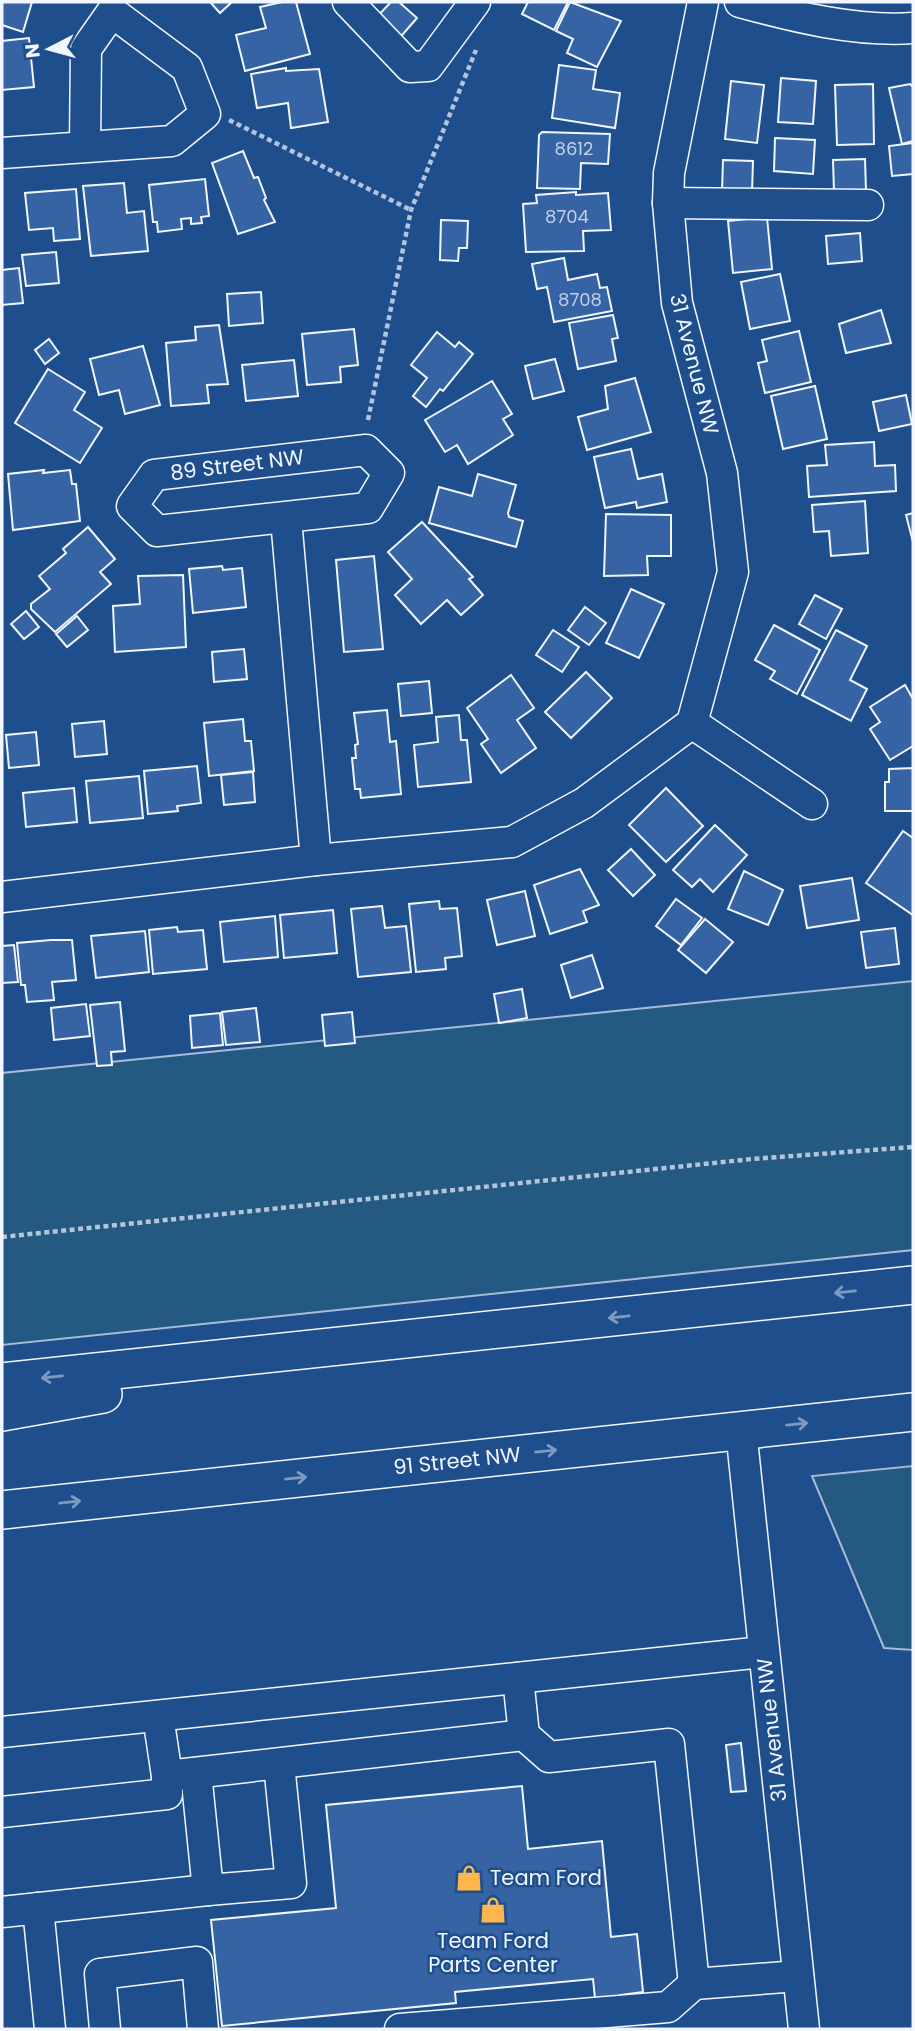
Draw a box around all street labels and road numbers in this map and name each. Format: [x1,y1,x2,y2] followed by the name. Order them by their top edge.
[663,290,726,438] street label: 31 Avenue NW
[168,442,306,487] street label: 89 Street NW
[392,1439,523,1482] street label: 91 Street NW
[749,1656,793,1803] street label: 31 Avenue NW

